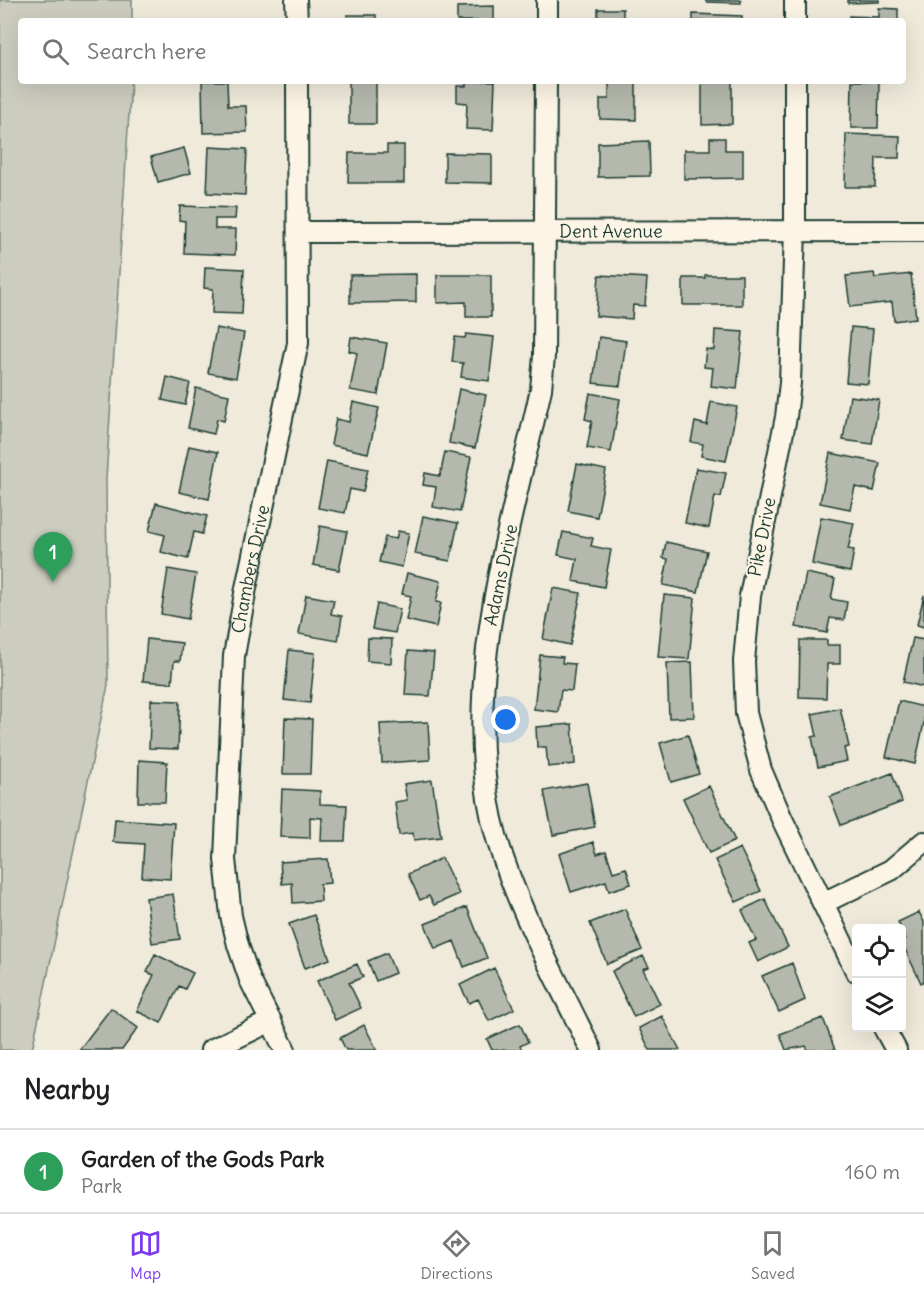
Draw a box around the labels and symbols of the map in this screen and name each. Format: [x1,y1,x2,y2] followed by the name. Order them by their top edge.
[559,219,663,243] street label: Dent Avenue
[743,495,780,579] street label: Pike Drive
[226,503,274,635] street label: Chambers Drive
[479,522,522,628] street label: Adams Drive
[34,532,72,582] pin: 1
[491,705,520,734] your location

